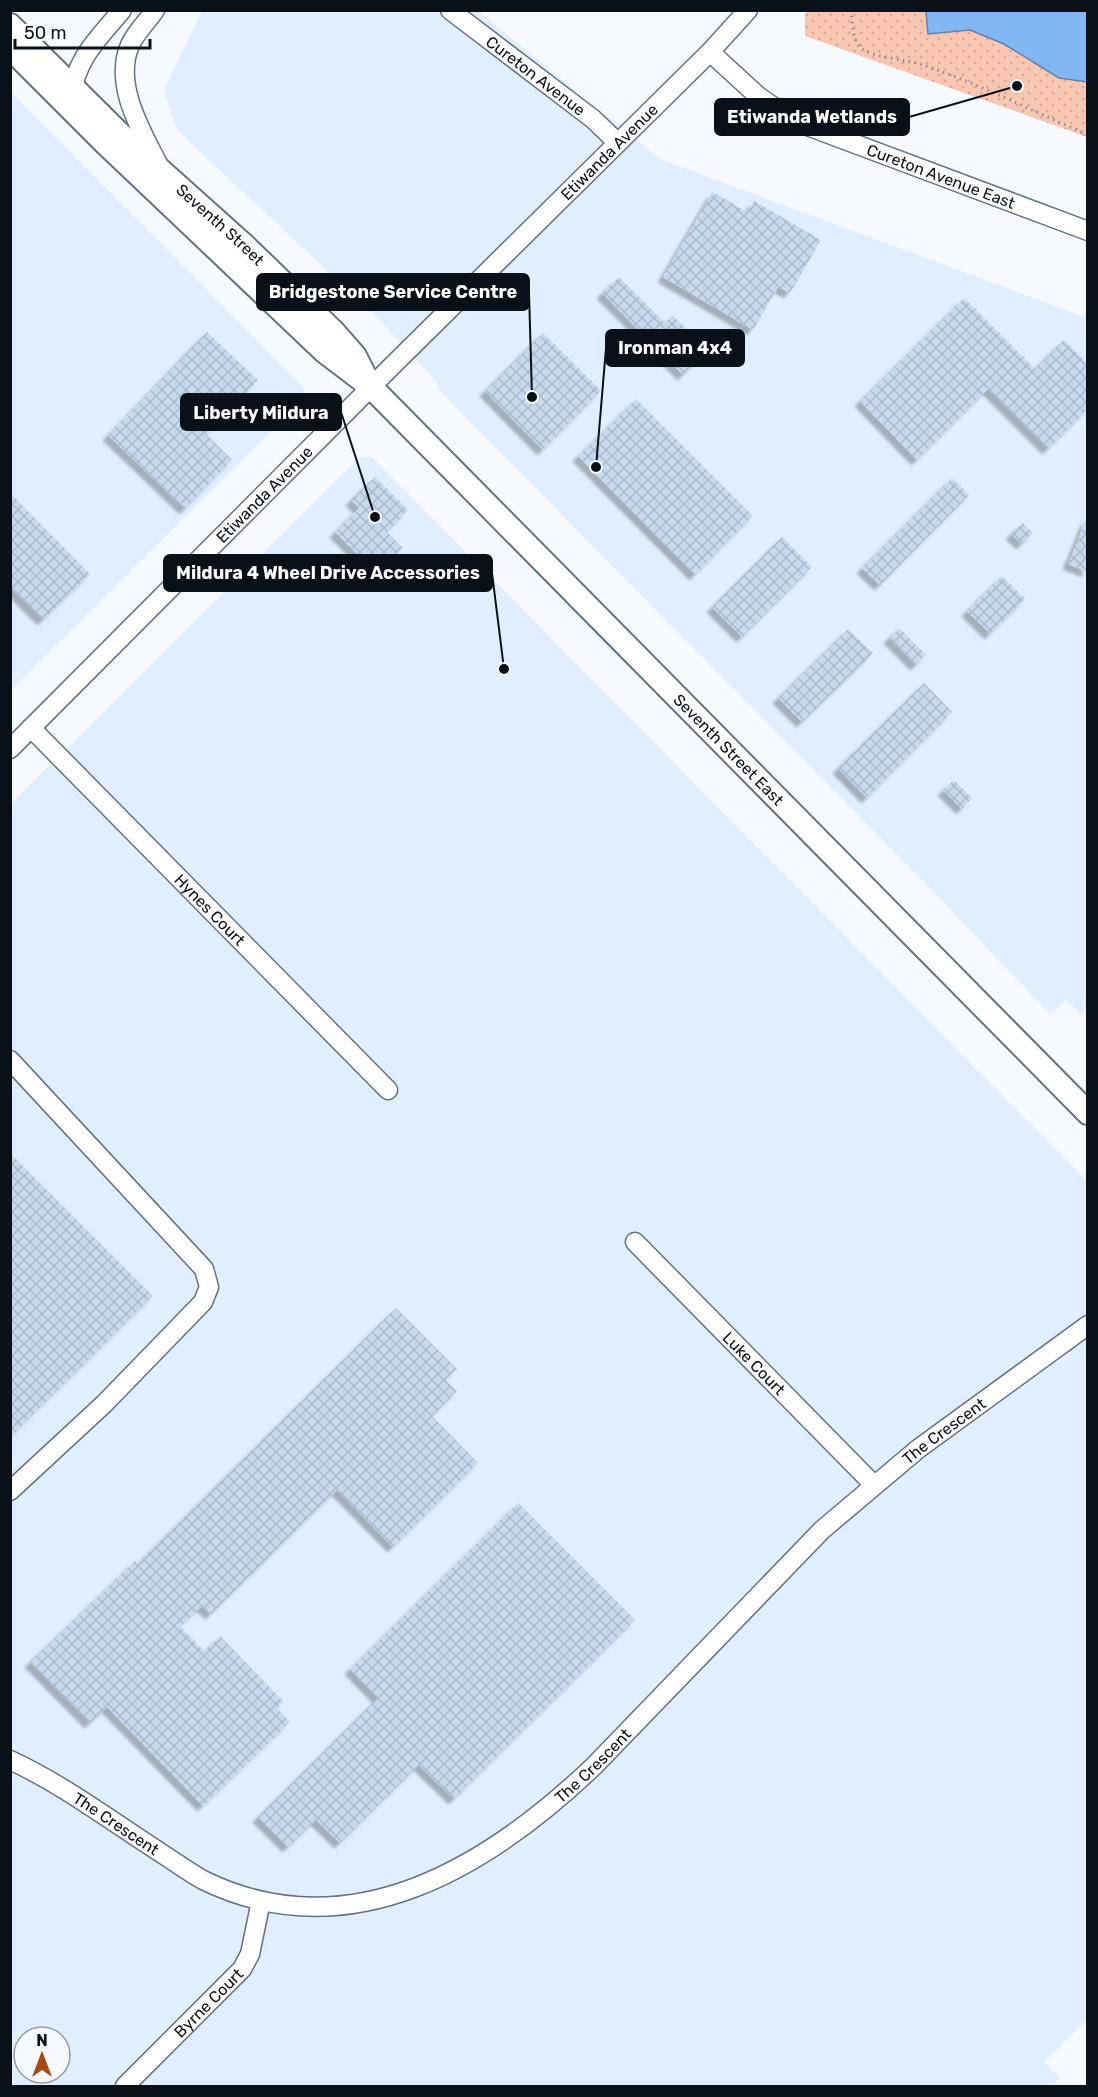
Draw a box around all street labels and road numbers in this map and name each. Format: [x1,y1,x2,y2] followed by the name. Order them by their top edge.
[482,32,589,120] street label: Cureton Avenue
[557,100,662,204] street label: Etiwanda Avenue
[864,140,1018,213] street label: Cureton Avenue East
[172,180,268,269] street label: Seventh Street
[212,442,317,547] street label: Etiwanda Avenue
[670,690,788,809] street label: Seventh Street East
[170,870,249,950] street label: Hynes Court
[719,1328,789,1399] street label: Luke Court
[898,1394,989,1468] street label: The Crescent
[551,1725,635,1807] street label: The Crescent
[70,1789,163,1859] street label: The Crescent
[170,1964,247,2041] street label: Byrne Court

